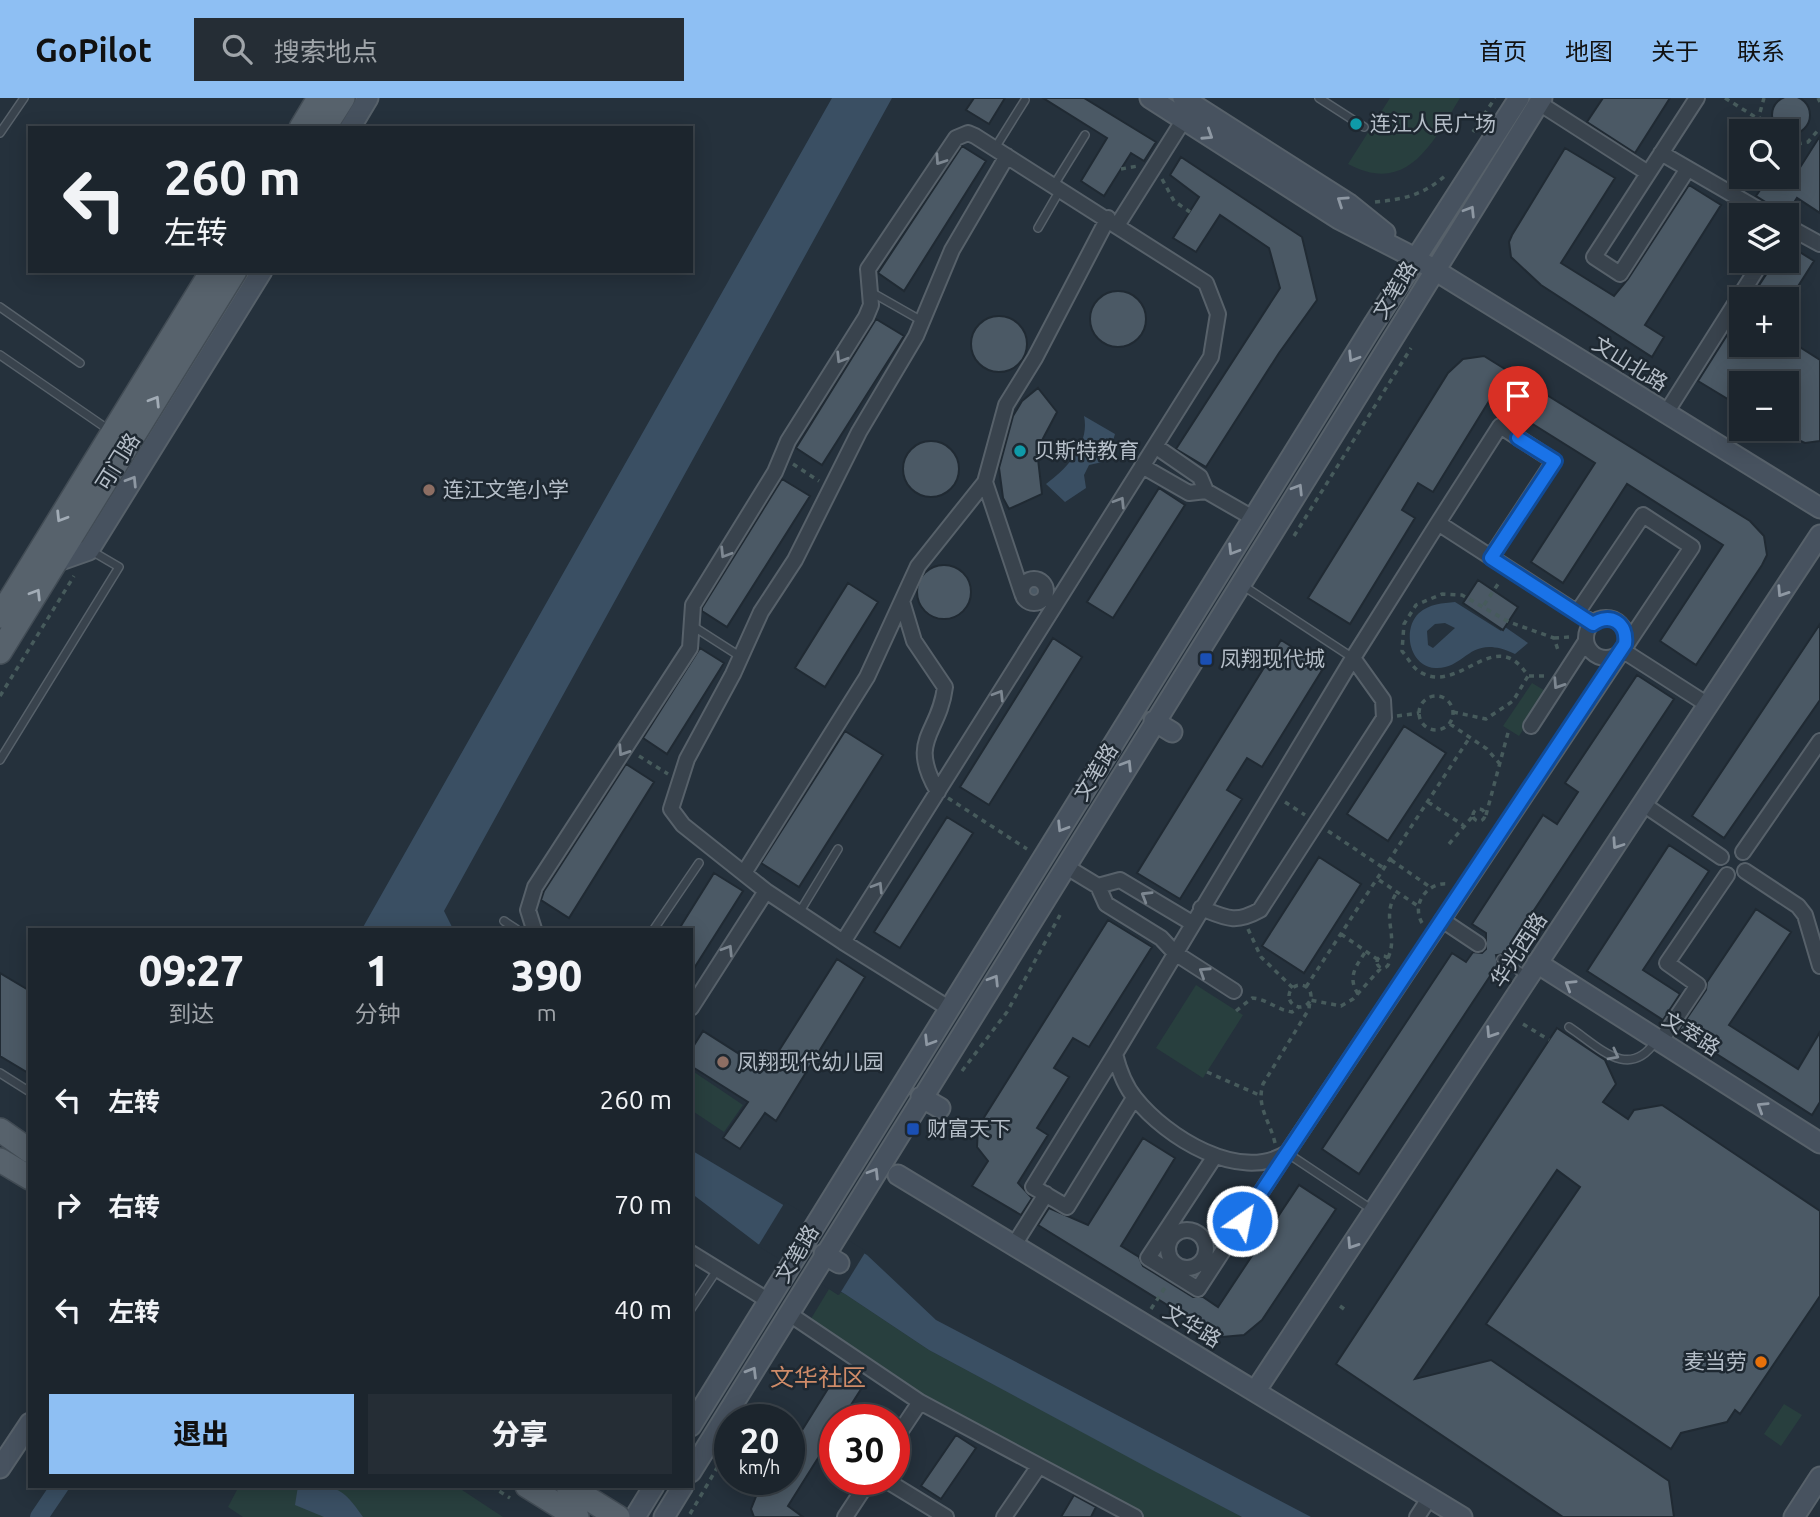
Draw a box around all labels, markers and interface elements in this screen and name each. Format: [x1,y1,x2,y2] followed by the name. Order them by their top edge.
[194,18,684,81] search box
[218,30,256,68] icon: search
[35,31,152,68] text: GoPilot
[274,37,378,66] text: 搜索地点
[1479,38,1527,65] text: 首页
[1565,38,1613,65] text: 地图
[1651,38,1699,65] text: 关于
[1737,38,1785,65] text: 联系
[1370,111,1496,135] place label: 连江人民广场
[1348,116,1364,132] marker: 连江人民广场
[1729,119,1799,441] map controls
[1729,119,1799,189] button: search
[1200,126,1213,139] one-way arrow
[164,149,301,204] text: 260 m
[935,153,948,166] one-way arrow
[49,154,140,245] icon: left
[1337,196,1350,209] one-way arrow
[1729,203,1799,273] button: layers
[1462,206,1475,219] one-way arrow
[164,214,228,250] text: 左转
[1367,256,1421,323] street label: 文笔路
[1729,287,1799,357] button: +
[1589,331,1673,396] street label: 文山北路
[1349,349,1362,362] one-way arrow
[836,350,849,363] one-way arrow
[1488,366,1548,438] pin
[1729,371,1799,441] button: −
[1499,377,1537,415] icon: arrive
[147,395,160,408] one-way arrow
[90,428,144,495] street label: 可门路
[1034,438,1139,462] place label: 贝斯特教育
[1012,443,1028,459] marker: 贝斯特教育
[124,476,137,489] one-way arrow
[443,477,569,501] place label: 连江文笔小学
[421,482,437,498] marker: 连江文笔小学
[1290,483,1303,496] one-way arrow
[1111,497,1124,510] one-way arrow
[56,509,69,522] one-way arrow
[1229,543,1242,556] one-way arrow
[721,545,734,558] one-way arrow
[1778,585,1791,598] one-way arrow
[27,589,40,602] one-way arrow
[1220,646,1325,670] place label: 凤翔现代城
[1198,651,1214,667] marker: 凤翔现代城
[1554,676,1567,689] one-way arrow
[990,689,1003,702] one-way arrow
[1068,738,1122,805] street label: 文笔路
[618,744,631,757] one-way arrow
[1118,760,1131,773] one-way arrow
[1057,819,1070,832] one-way arrow
[1612,836,1625,849] one-way arrow
[869,882,882,895] one-way arrow
[1141,891,1154,904] one-way arrow
[1485,908,1551,991] street label: 华光西路
[719,945,732,958] one-way arrow
[139,947,244,994] text: 09:27
[366,947,389,994] text: 1
[511,952,582,999] text: 390
[1199,968,1212,981] one-way arrow
[985,974,998,987] one-way arrow
[1565,980,1578,993] one-way arrow
[537,1000,557,1025] text: m
[168,1001,214,1026] text: 到达
[355,1001,401,1026] text: 分钟
[1658,1006,1725,1060] street label: 文萃路
[1486,1026,1499,1039] one-way arrow
[925,1034,938,1047] one-way arrow
[1607,1047,1620,1061] one-way arrow
[737,1049,884,1073] place label: 凤翔现代幼儿园
[715,1054,731,1070] marker: 凤翔现代幼儿园
[49,1081,87,1119] icon: left
[600,1085,672,1114] text: 260 m
[108,1087,160,1116] text: 左转
[1757,1102,1770,1115] one-way arrow
[927,1116,1011,1140] place label: 财富天下
[905,1121,921,1137] marker: 财富天下
[866,1168,879,1181] one-way arrow
[1205,1184,1279,1258] position arrow
[49,1186,87,1224] icon: right
[614,1190,672,1219] text: 70 m
[108,1192,160,1221] text: 右转
[770,1220,823,1287] street label: 文笔路
[1347,1236,1360,1249] one-way arrow
[49,1291,87,1329] icon: left
[614,1295,672,1324] text: 40 m
[108,1297,160,1326] text: 左转
[1159,1299,1226,1352] street label: 文华路
[1684,1349,1747,1373] place label: 麦当劳
[1753,1354,1769,1370] marker: 麦当劳
[770,1364,866,1391] district label: 文华社区
[744,1367,757,1380] one-way arrow
[49,1394,354,1474] button: 退出
[368,1394,672,1474] button: 分享
[819,1404,910,1495] speed limit sign: 30
[740,1420,779,1460] text: 20
[739,1457,780,1477] text: km/h

